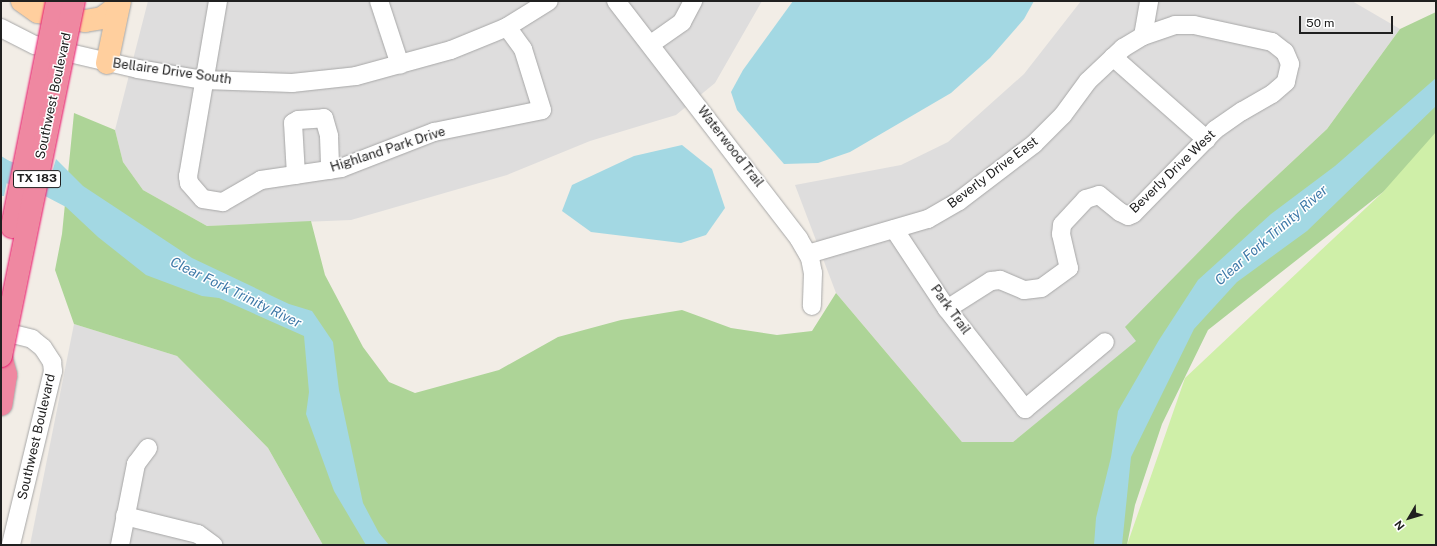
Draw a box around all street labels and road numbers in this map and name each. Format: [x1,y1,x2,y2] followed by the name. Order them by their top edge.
[33,31,75,161] street label: Southwest Boulevard
[111,56,233,88] street label: Bellaire Drive South
[694,103,766,191] street label: Waterwood Trail
[328,124,448,176] street label: Highland Park Drive
[1127,127,1219,217] street label: Beverly Drive West
[945,134,1041,212] street label: Beverly Drive East
[13,169,61,189] road number: TX 183
[927,282,973,338] street label: Park Trail
[15,373,59,501] street label: Southwest Boulevard

